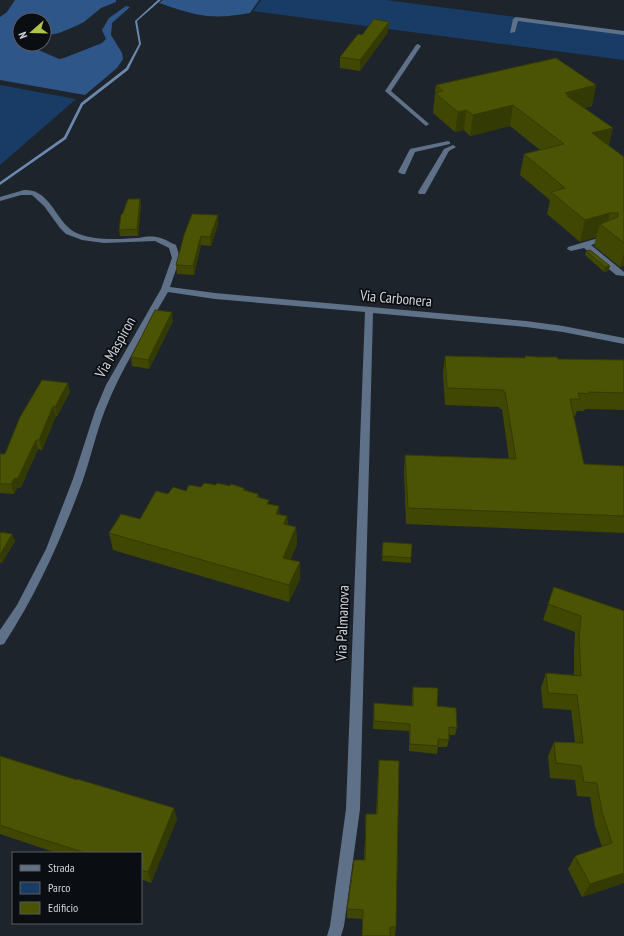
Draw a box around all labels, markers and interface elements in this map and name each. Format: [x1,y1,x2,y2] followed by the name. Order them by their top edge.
[12,12,52,52] north arrow
[15,30,30,41] text: N
[358,285,433,311] street label: Via Carbonera
[90,313,140,382] street label: Via Maspiron
[331,585,353,662] street label: Via Palmanova
[12,852,142,924] legend
[48,860,75,875] text: Strada
[48,880,70,895] text: Parco
[48,900,78,915] text: Edificio

